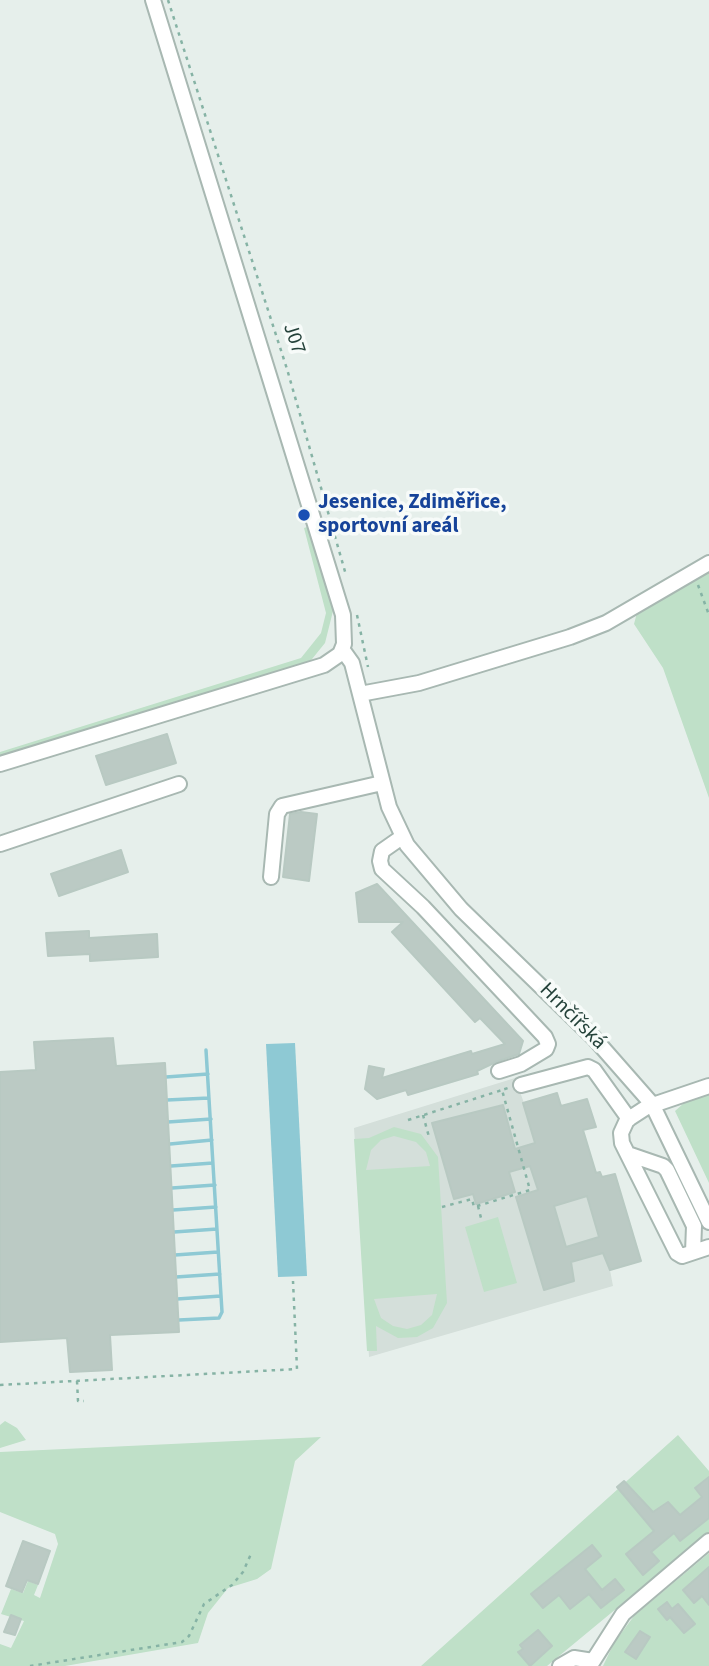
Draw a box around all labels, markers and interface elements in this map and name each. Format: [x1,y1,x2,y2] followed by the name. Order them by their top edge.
[276,320,310,358] street label: J07
[318,490,507,540] place label: Jesenice, Zdiměřice, sportovní areál
[296,507,312,523] marker: Jesenice, Zdiměřice, sportovní areál
[533,978,611,1056] street label: Hrnčířská

